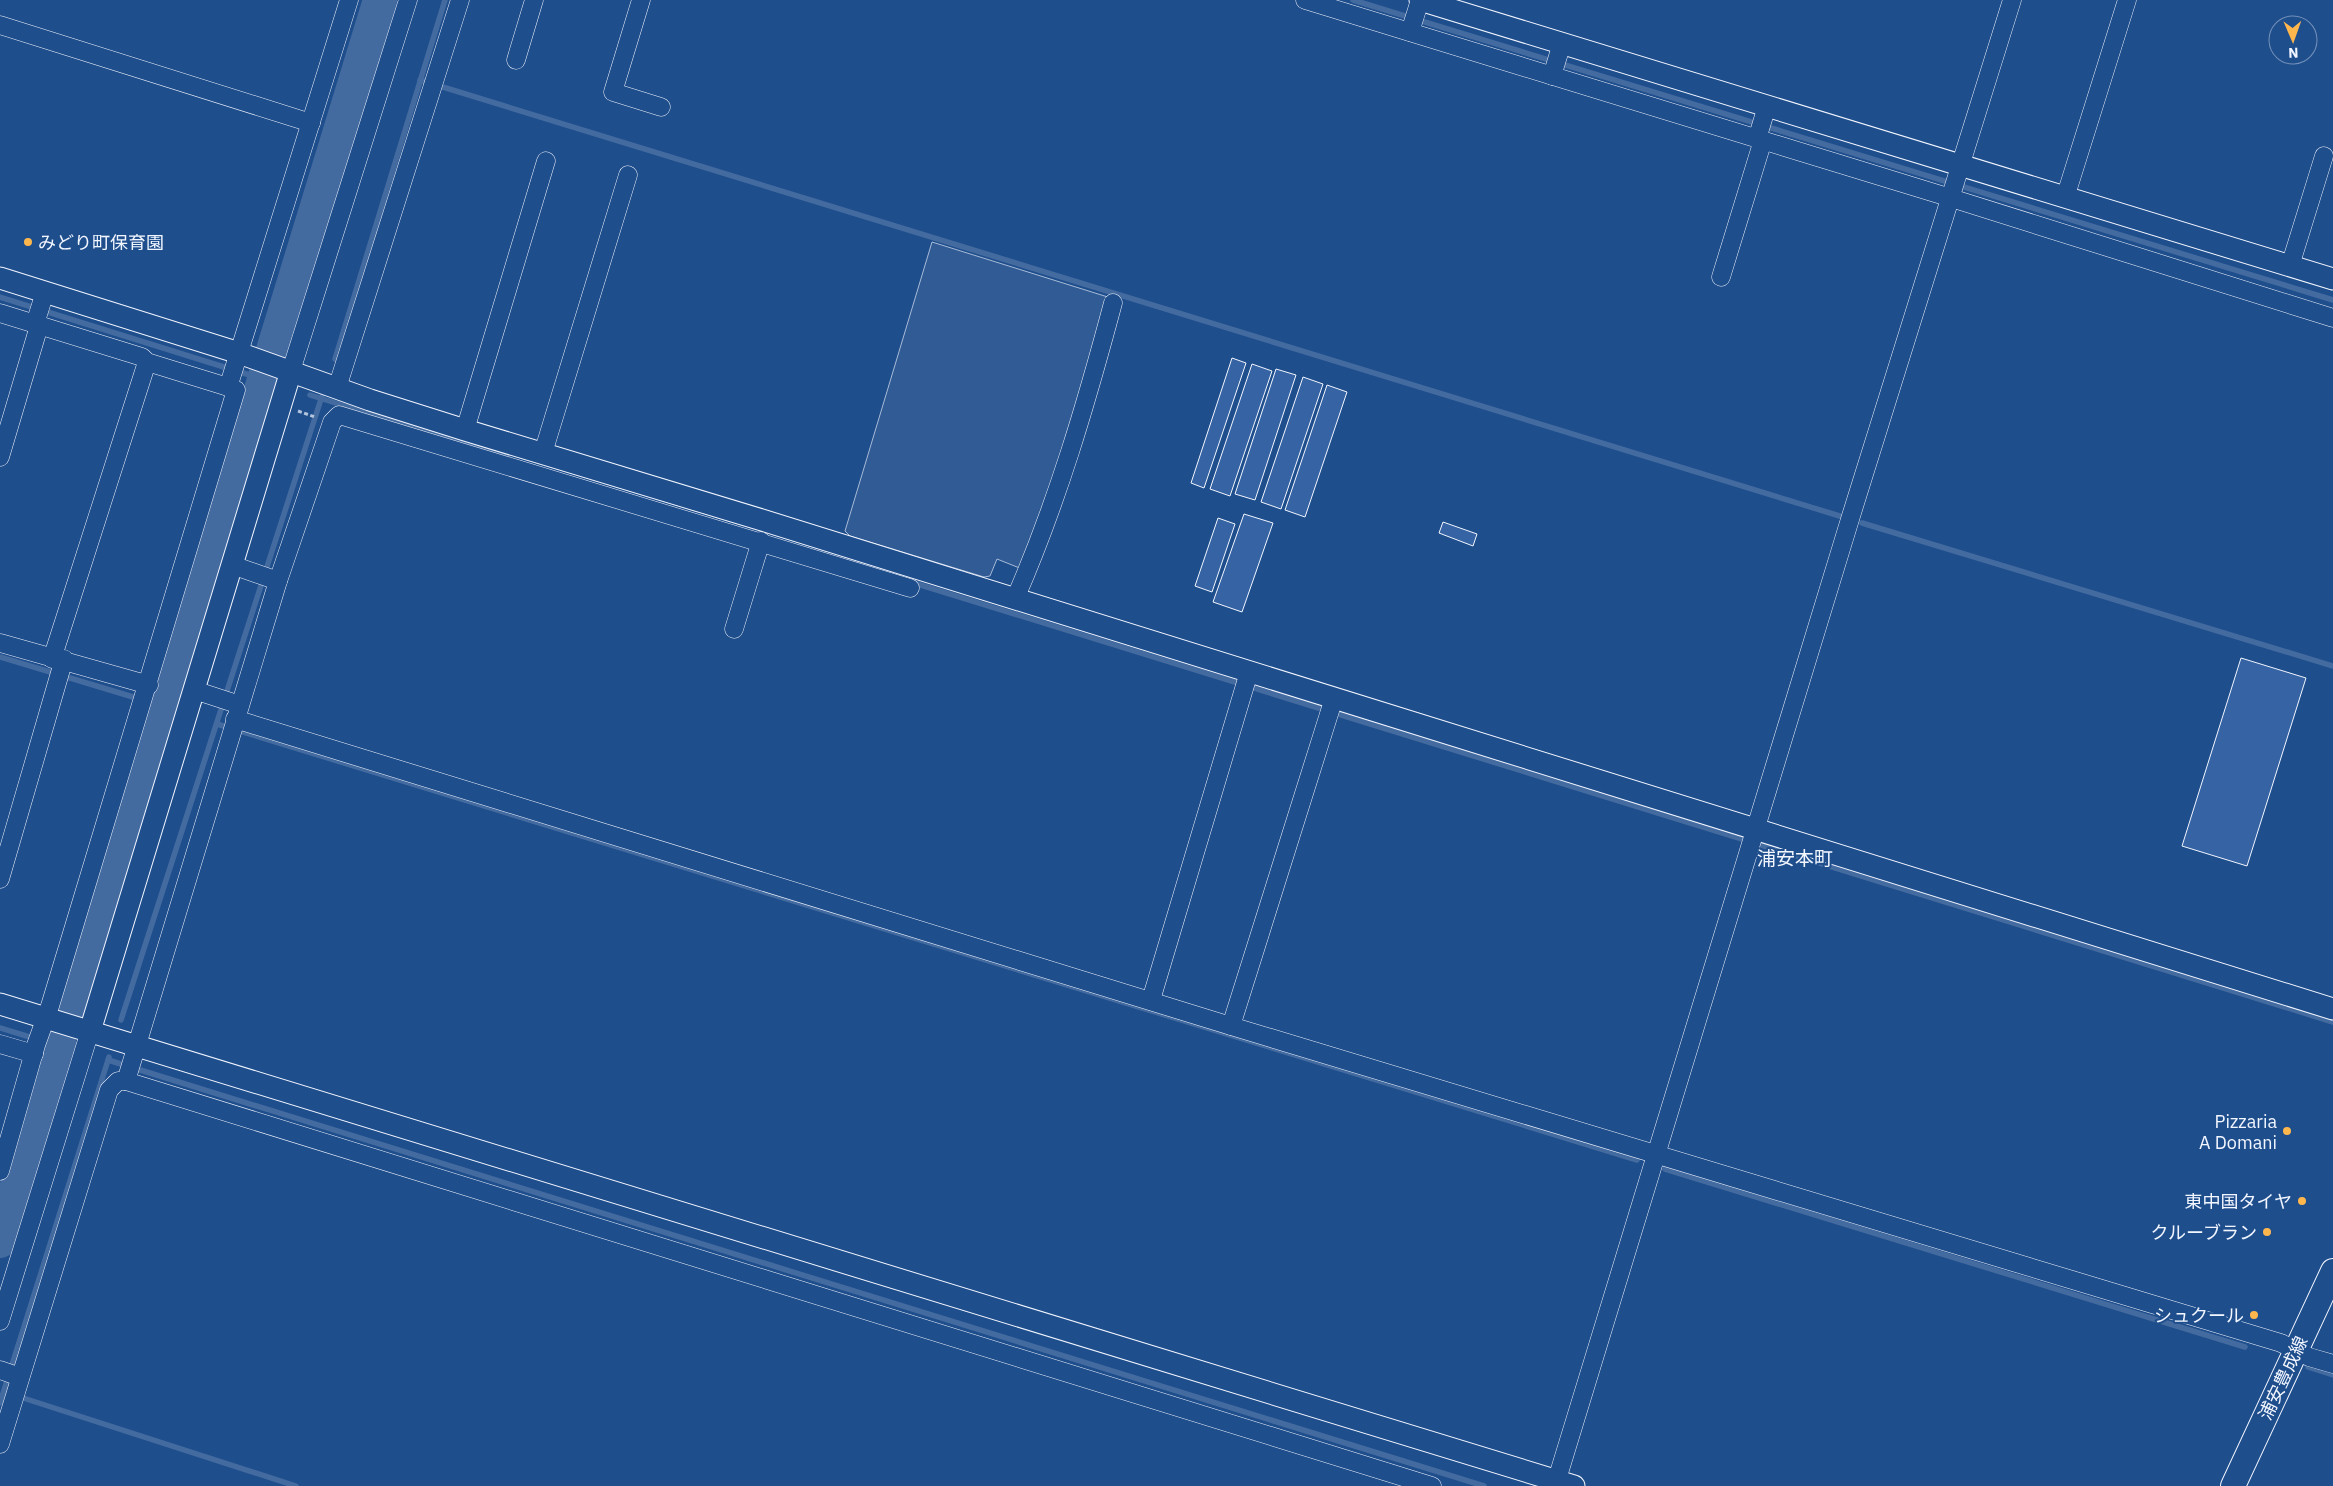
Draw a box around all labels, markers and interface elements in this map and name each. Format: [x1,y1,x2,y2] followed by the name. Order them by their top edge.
[2268,15,2318,65] north arrow
[2288,44,2299,62] text: N
[38,231,164,254] place label: みどり町保育園
[22,236,34,248] marker: みどり町保育園
[1757,846,1833,870] district label: 浦安本町
[2199,1110,2277,1154] place label: Pizzaria A Domani
[2281,1125,2293,1137] marker: Pizzaria A Domani
[2185,1190,2292,1213] place label: 東中国タイヤ
[2296,1195,2308,1207] marker: 東中国タイヤ
[2151,1221,2257,1244] place label: クルーブラン
[2261,1226,2273,1238] marker: クルーブラン
[2154,1304,2244,1327] place label: シュクール
[2248,1309,2260,1321] marker: シュクール
[2254,1332,2312,1424] street label: 浦安豊成線

